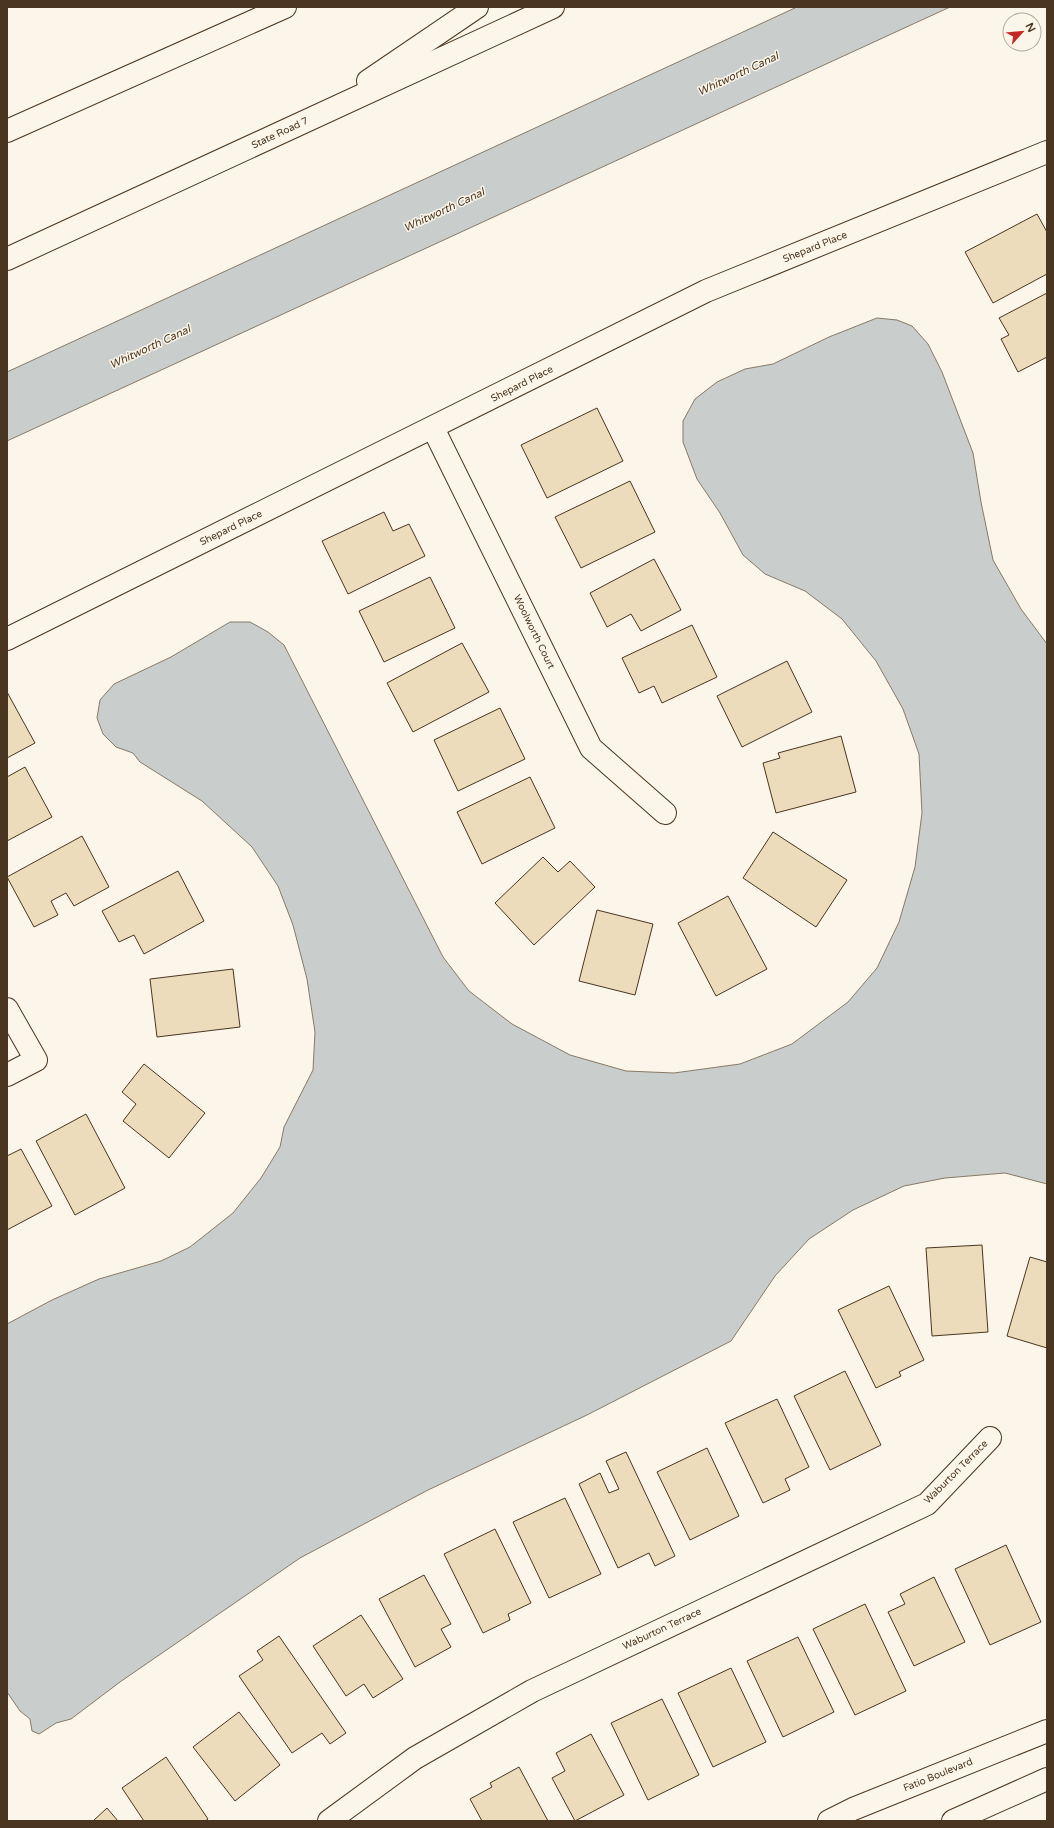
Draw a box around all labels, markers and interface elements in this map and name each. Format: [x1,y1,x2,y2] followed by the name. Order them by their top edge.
[1002,12,1042,52] north arrow
[1023,21,1038,35] text: N
[696,49,782,98] water label: Whitworth Canal
[250,115,310,151] street label: State Road 7
[402,185,488,234] water label: Whitworth Canal
[781,229,849,265] street label: Shepard Place
[108,322,194,371] water label: Whitworth Canal
[489,363,555,405] street label: Shepard Place
[198,508,265,548] street label: Shepard Place
[511,593,557,671] street label: Woolworth Court
[922,1437,991,1506] street label: Waburton Terrace
[621,1605,704,1652] street label: Waburton Terrace
[902,1756,974,1794] street label: Fatio Boulevard

